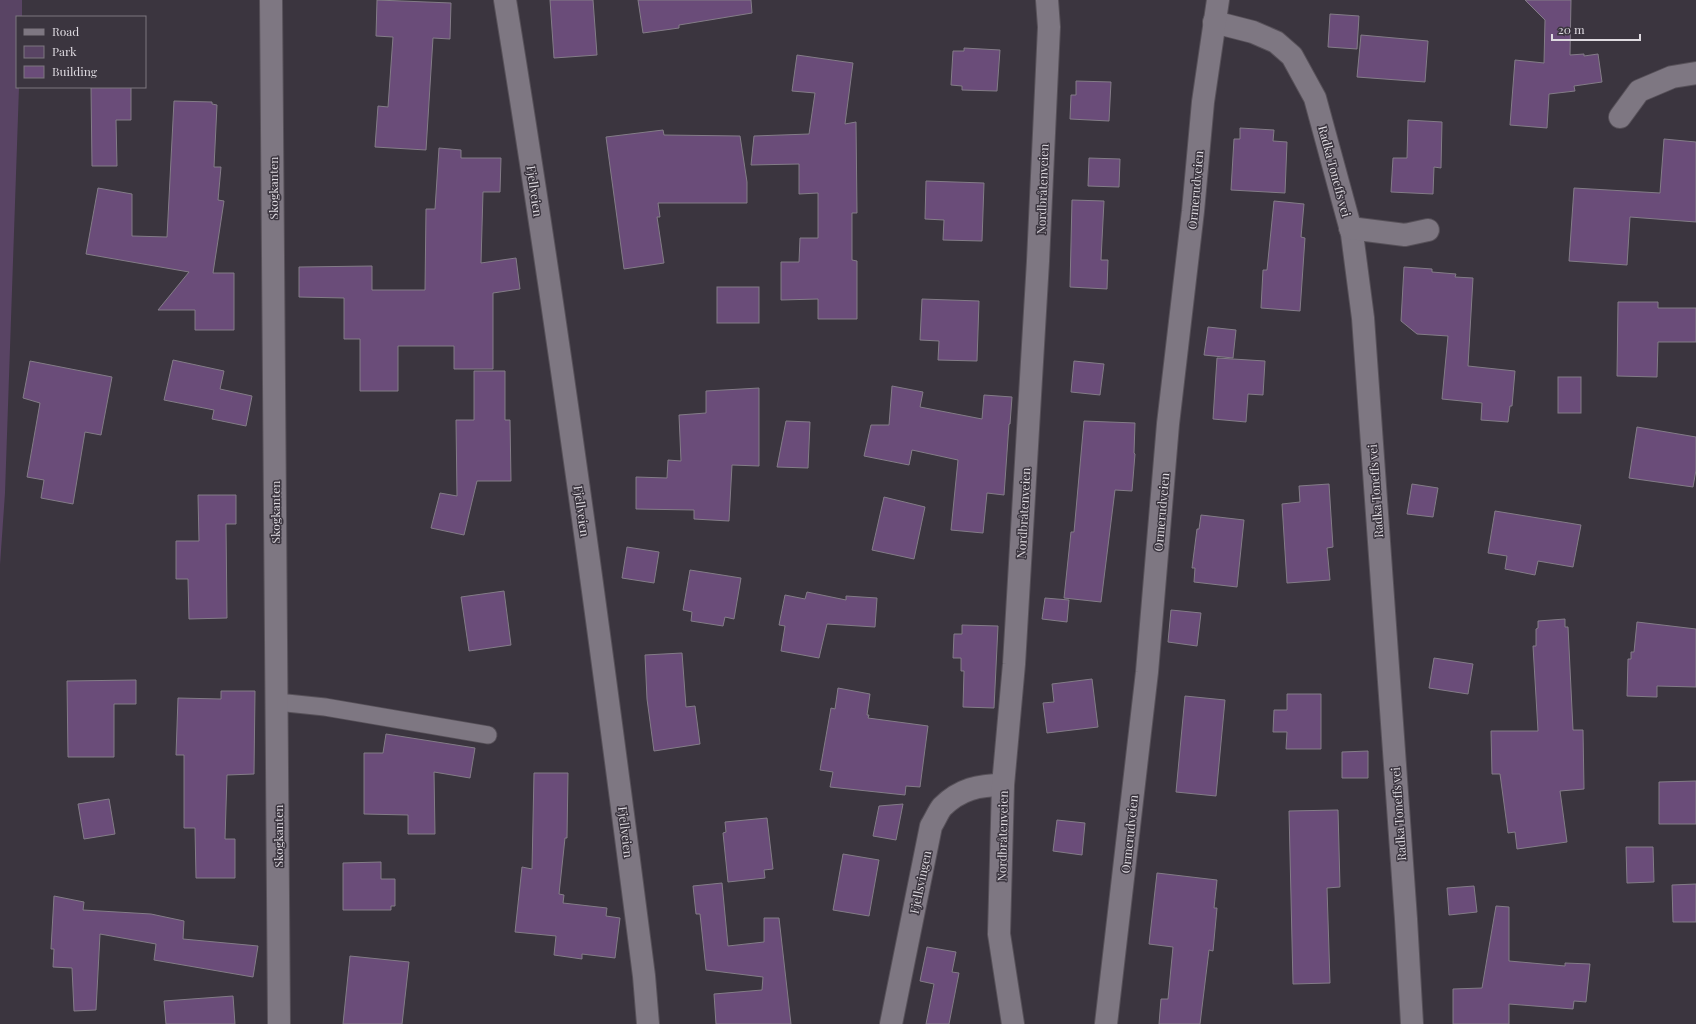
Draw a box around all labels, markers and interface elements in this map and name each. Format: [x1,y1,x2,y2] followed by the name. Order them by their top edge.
[16,16,146,88] legend
[1552,16,1640,42] scale bar
[1558,21,1585,37] text: 20 m
[52,23,79,39] text: Road
[52,43,77,59] text: Park
[52,63,98,79] text: Building
[1315,124,1355,219] street label: Radka Toneffs vei
[1032,143,1052,235] street label: Nordbråtenveien
[1184,150,1206,230] street label: Ormerudveien
[265,157,281,219] street label: Skogkanten
[523,164,547,218] street label: Fjellveien
[1364,443,1386,538] street label: Radka Toneffs vei
[1013,467,1033,559] street label: Nordbråtenveien
[1150,472,1172,552] street label: Ormerudveien
[267,481,283,543] street label: Skogkanten
[570,484,594,538] street label: Fjellveien
[1387,766,1409,861] street label: Radka Toneffs vei
[993,790,1011,882] street label: Nordbråtenveien
[1117,794,1141,874] street label: Ormerudveien
[270,805,286,867] street label: Skogkanten
[615,805,637,859] street label: Fjellveien
[905,849,935,915] street label: Fjellsvingen

